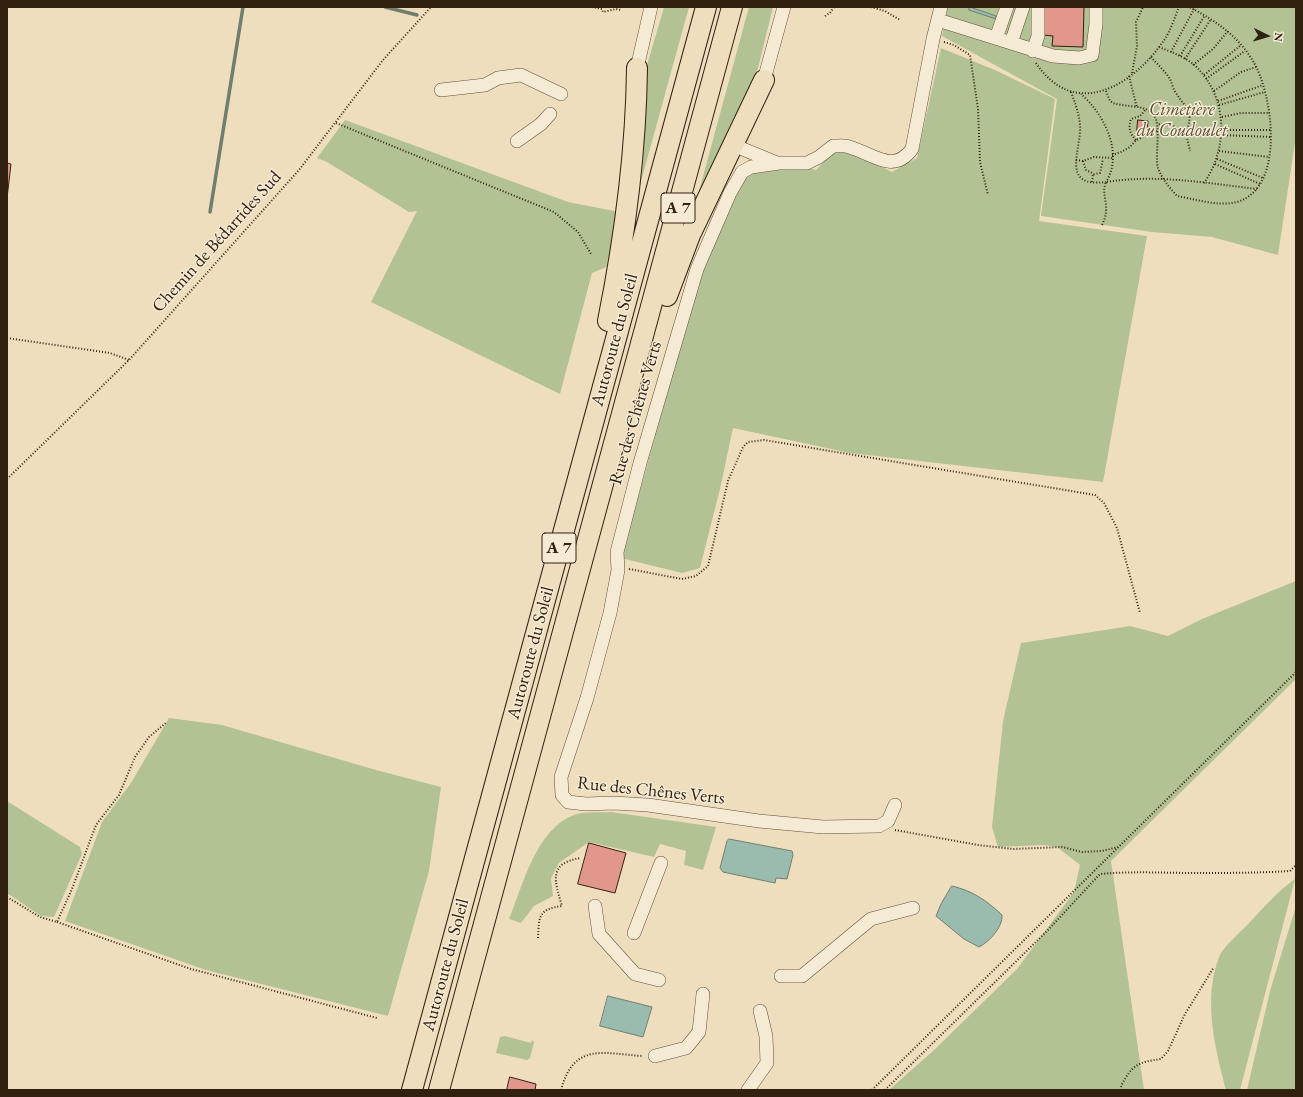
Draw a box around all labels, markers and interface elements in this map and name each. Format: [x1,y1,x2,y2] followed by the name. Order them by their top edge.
[1247,16,1287,56] north arrow
[1272,32,1286,42] text: N
[1137,99,1227,142] park label: Cimetière du Coudoulet
[148,167,286,317] street label: Chemin de Bédarrides Sud
[661,193,695,223] road number: A 7
[587,271,643,409] street label: Autoroute du Soleil
[605,339,667,487] street label: Rue des Chênes Verts
[542,533,576,563] road number: A 7
[503,584,559,722] street label: Autoroute du Soleil
[576,773,726,809] street label: Rue des Chênes Verts
[418,896,474,1034] street label: Autoroute du Soleil

